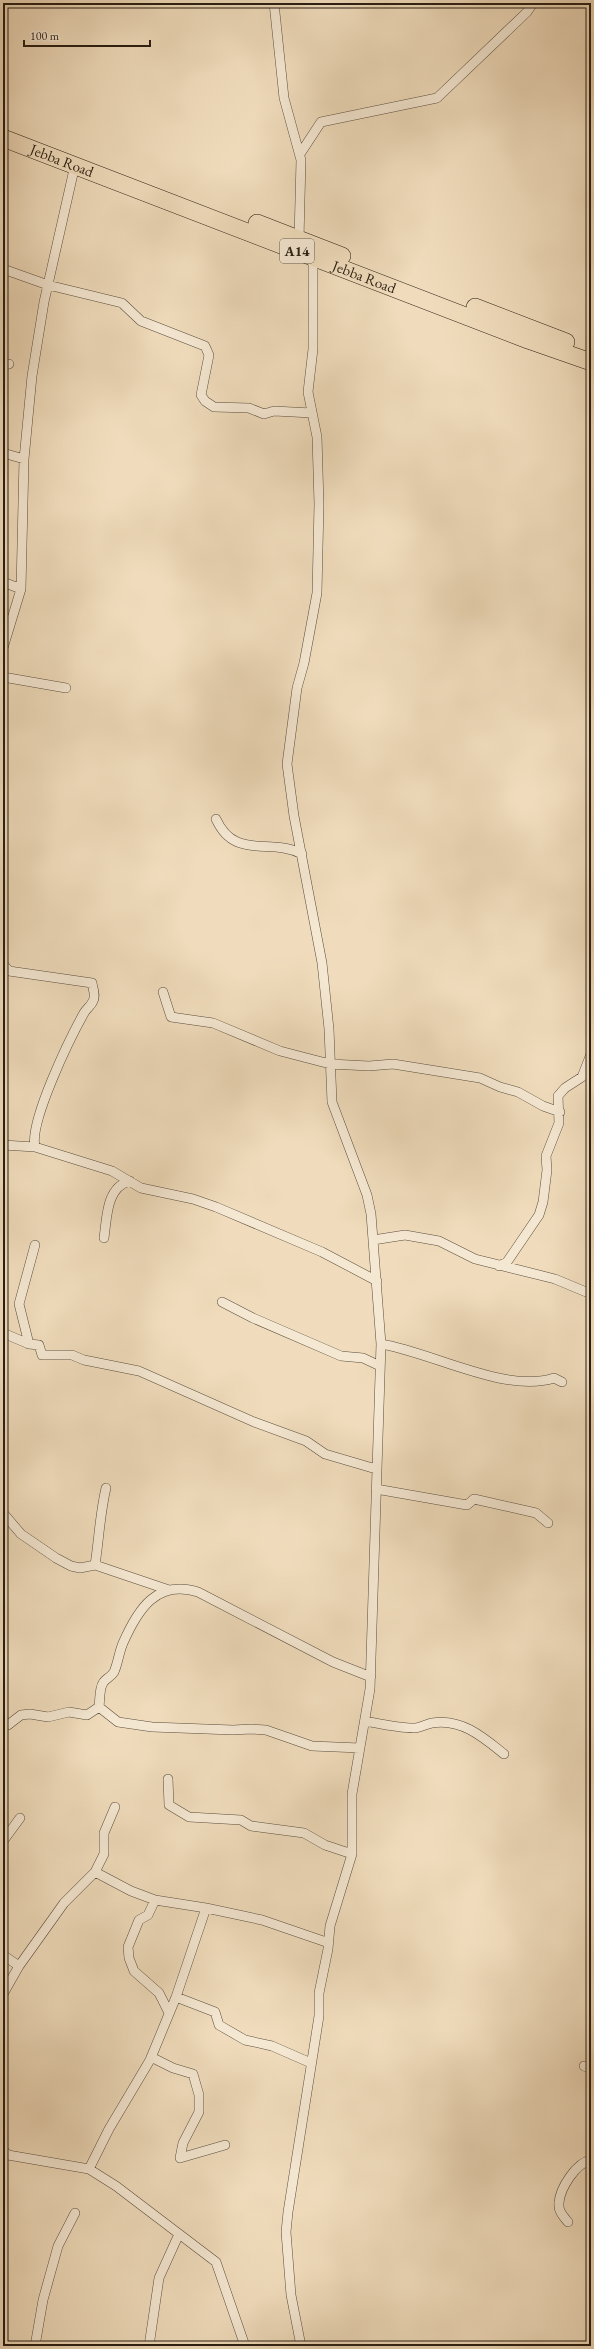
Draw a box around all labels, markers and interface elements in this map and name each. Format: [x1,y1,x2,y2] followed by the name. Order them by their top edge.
[24,22,150,48] scale bar
[30,28,60,44] text: 100 m
[26,139,97,181] street label: Jebba Road
[280,239,314,263] road number: A14
[328,255,399,297] street label: Jebba Road

